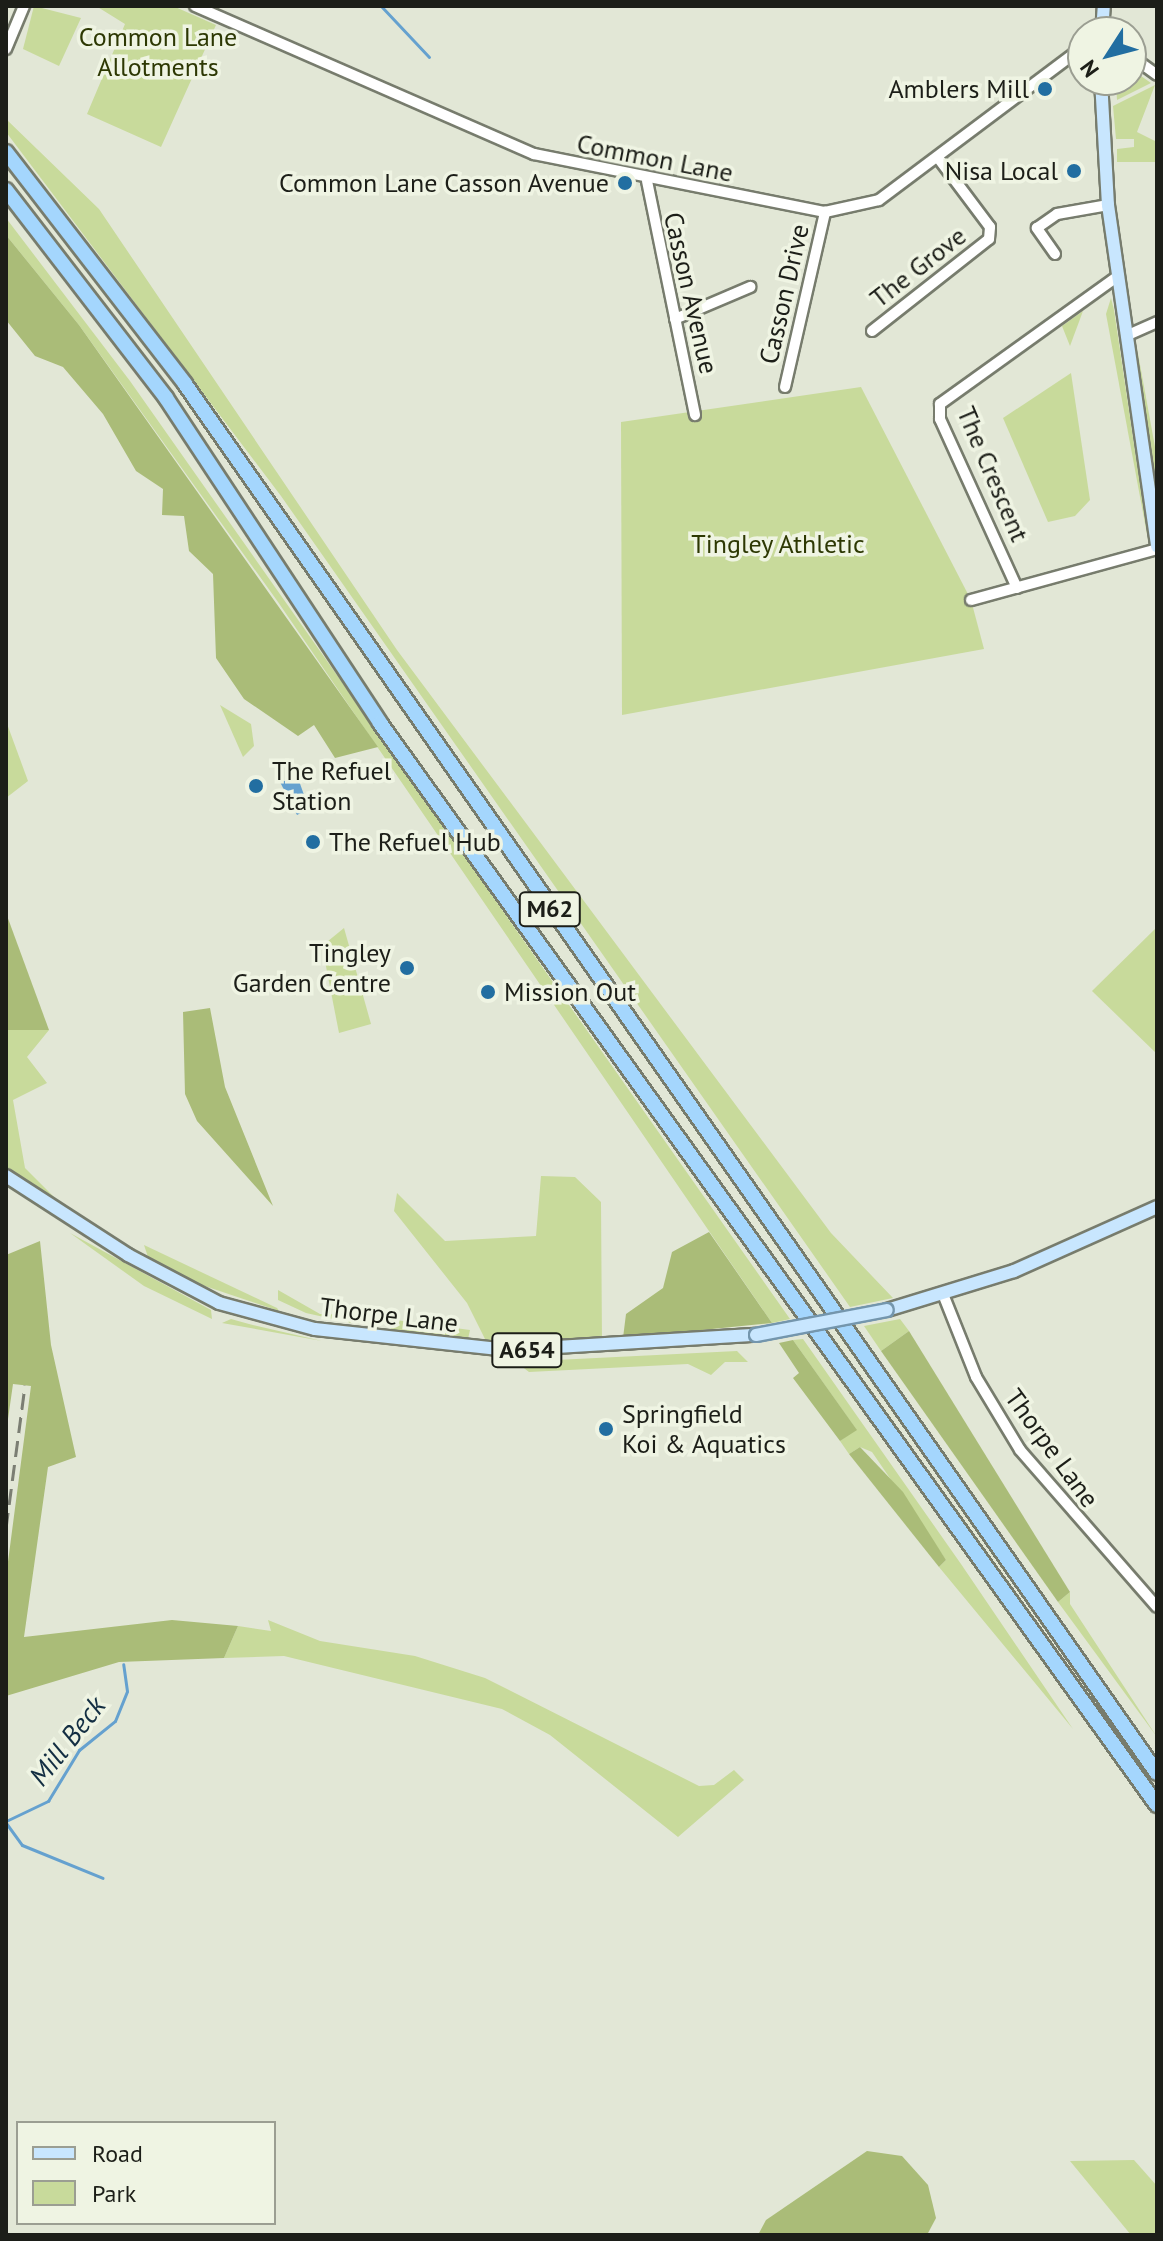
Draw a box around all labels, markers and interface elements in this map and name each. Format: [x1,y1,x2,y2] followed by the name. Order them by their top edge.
[1067,16,1147,96] north arrow
[79,21,237,82] park label: Common Lane Allotments
[1074,55,1105,83] text: N
[888,73,1029,105] place label: Amblers Mill
[1036,80,1054,98] marker: Amblers Mill
[574,128,736,188] street label: Common Lane
[945,155,1058,187] place label: Nisa Local
[1065,162,1083,180] marker: Nisa Local
[278,167,609,199] place label: Common Lane Casson Avenue
[616,174,634,192] marker: Common Lane Casson Avenue
[657,209,725,377] street label: Casson Avenue
[864,220,972,314] street label: The Grove
[753,221,815,367] street label: Casson Drive
[951,402,1035,546] street label: The Crescent
[690,528,866,560] park label: Tingley Athletic
[272,755,391,816] place label: The Refuel Station
[247,777,265,795] marker: The Refuel Station
[329,826,501,858] place label: The Refuel Hub
[304,833,322,851] marker: The Refuel Hub
[518,889,582,929] road number: M62
[233,937,391,998] place label: Tingley Garden Centre
[398,959,416,977] marker: Tingley Garden Centre
[504,976,636,1008] place label: Mission Out
[479,983,497,1001] marker: Mission Out
[318,1291,460,1339] street label: Thorpe Lane
[491,1330,563,1370] road number: A654
[999,1383,1105,1513] street label: Thorpe Lane
[622,1398,787,1460] place label: Springfield Koi & Aquatics
[597,1420,615,1438] marker: Springfield Koi & Aquatics
[22,1690,112,1792] water label: Mill Beck
[16,2121,276,2225] legend
[92,2138,143,2169] text: Road
[92,2178,136,2209] text: Park

